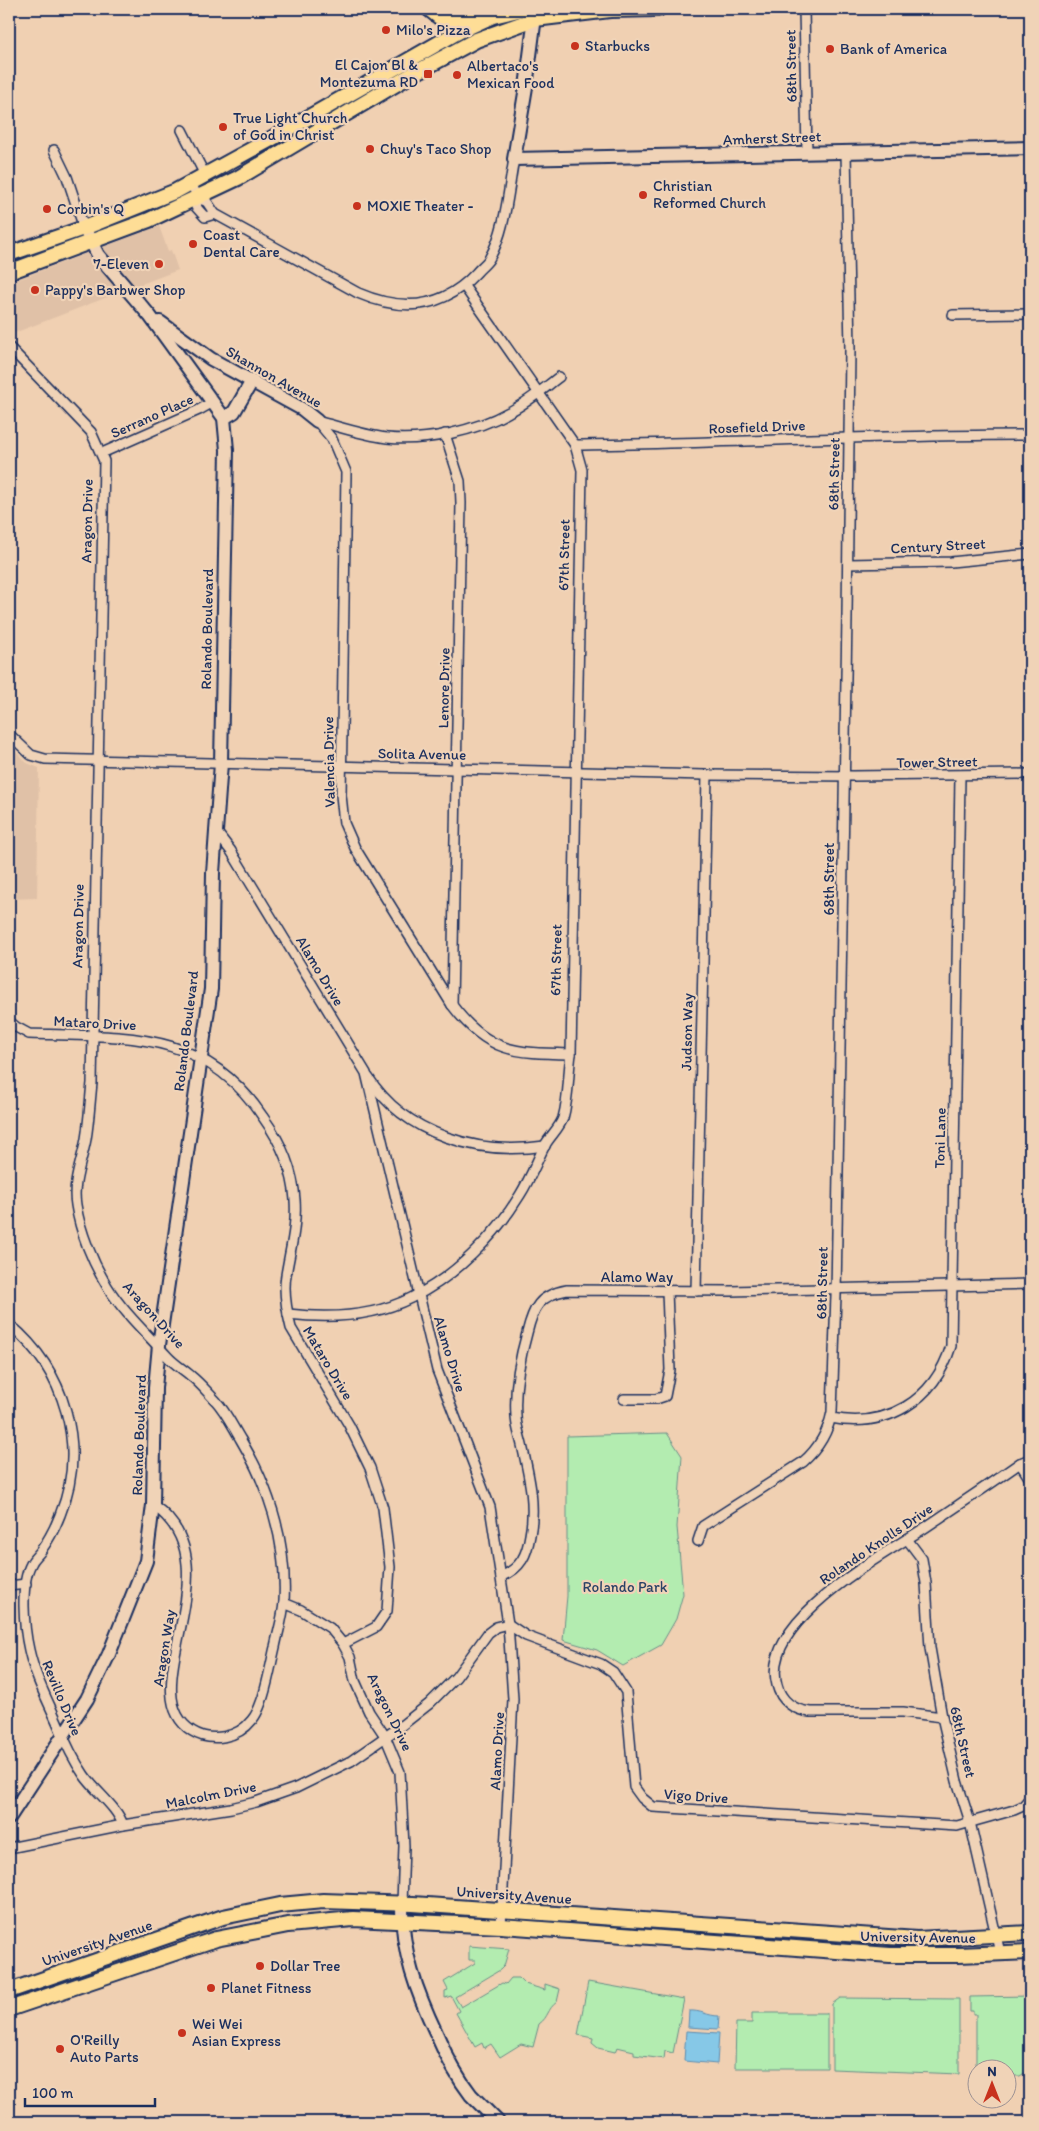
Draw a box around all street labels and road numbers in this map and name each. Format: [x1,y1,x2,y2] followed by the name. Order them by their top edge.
[781,29,801,103] street label: 68th Street
[722,127,822,149] street label: Amherst Street
[223,342,325,412] street label: Shannon Avenue
[108,390,196,442] street label: Serrano Place
[708,416,806,438] street label: Rosefield Drive
[824,437,844,511] street label: 68th Street
[77,479,97,563] street label: Aragon Drive
[554,518,574,591] street label: 67th Street
[890,534,986,557] street label: Century Street
[197,567,217,690] street label: Rolando Boulevard
[434,647,454,729] street label: Lenore Drive
[319,716,339,808] street label: Valencia Drive
[378,744,466,764] street label: Solita Avenue
[896,752,978,772] street label: Tower Street
[820,842,838,915] street label: 68th Street
[68,884,88,968] street label: Aragon Drive
[546,923,566,996] street label: 67th Street
[292,933,348,1009] street label: Alamo Drive
[170,969,202,1092] street label: Rolando Boulevard
[677,993,697,1071] street label: Judson Way
[53,1012,137,1034] street label: Mataro Drive
[930,1107,950,1169] street label: Toni Lane
[812,1246,832,1320] street label: 68th Street
[601,1268,673,1286] street label: Alamo Way
[119,1278,189,1352] street label: Aragon Drive
[430,1314,470,1394] street label: Alamo Drive
[299,1323,357,1403] street label: Mataro Drive
[128,1373,150,1496] street label: Rolando Boulevard
[816,1499,936,1589] street label: Rolando Knolls Drive
[149,1608,179,1688] street label: Aragon Way
[38,1658,86,1738] street label: Revillo Drive
[363,1670,417,1754] street label: Aragon Drive
[946,1705,980,1780] street label: 68th Street
[486,1711,508,1791] street label: Alamo Drive
[164,1777,258,1813] street label: Malcolm Drive
[663,1785,729,1807] street label: Vigo Drive
[456,1882,572,1908] street label: University Avenue
[39,1916,155,1970] street label: University Avenue
[860,1927,976,1947] street label: University Avenue

